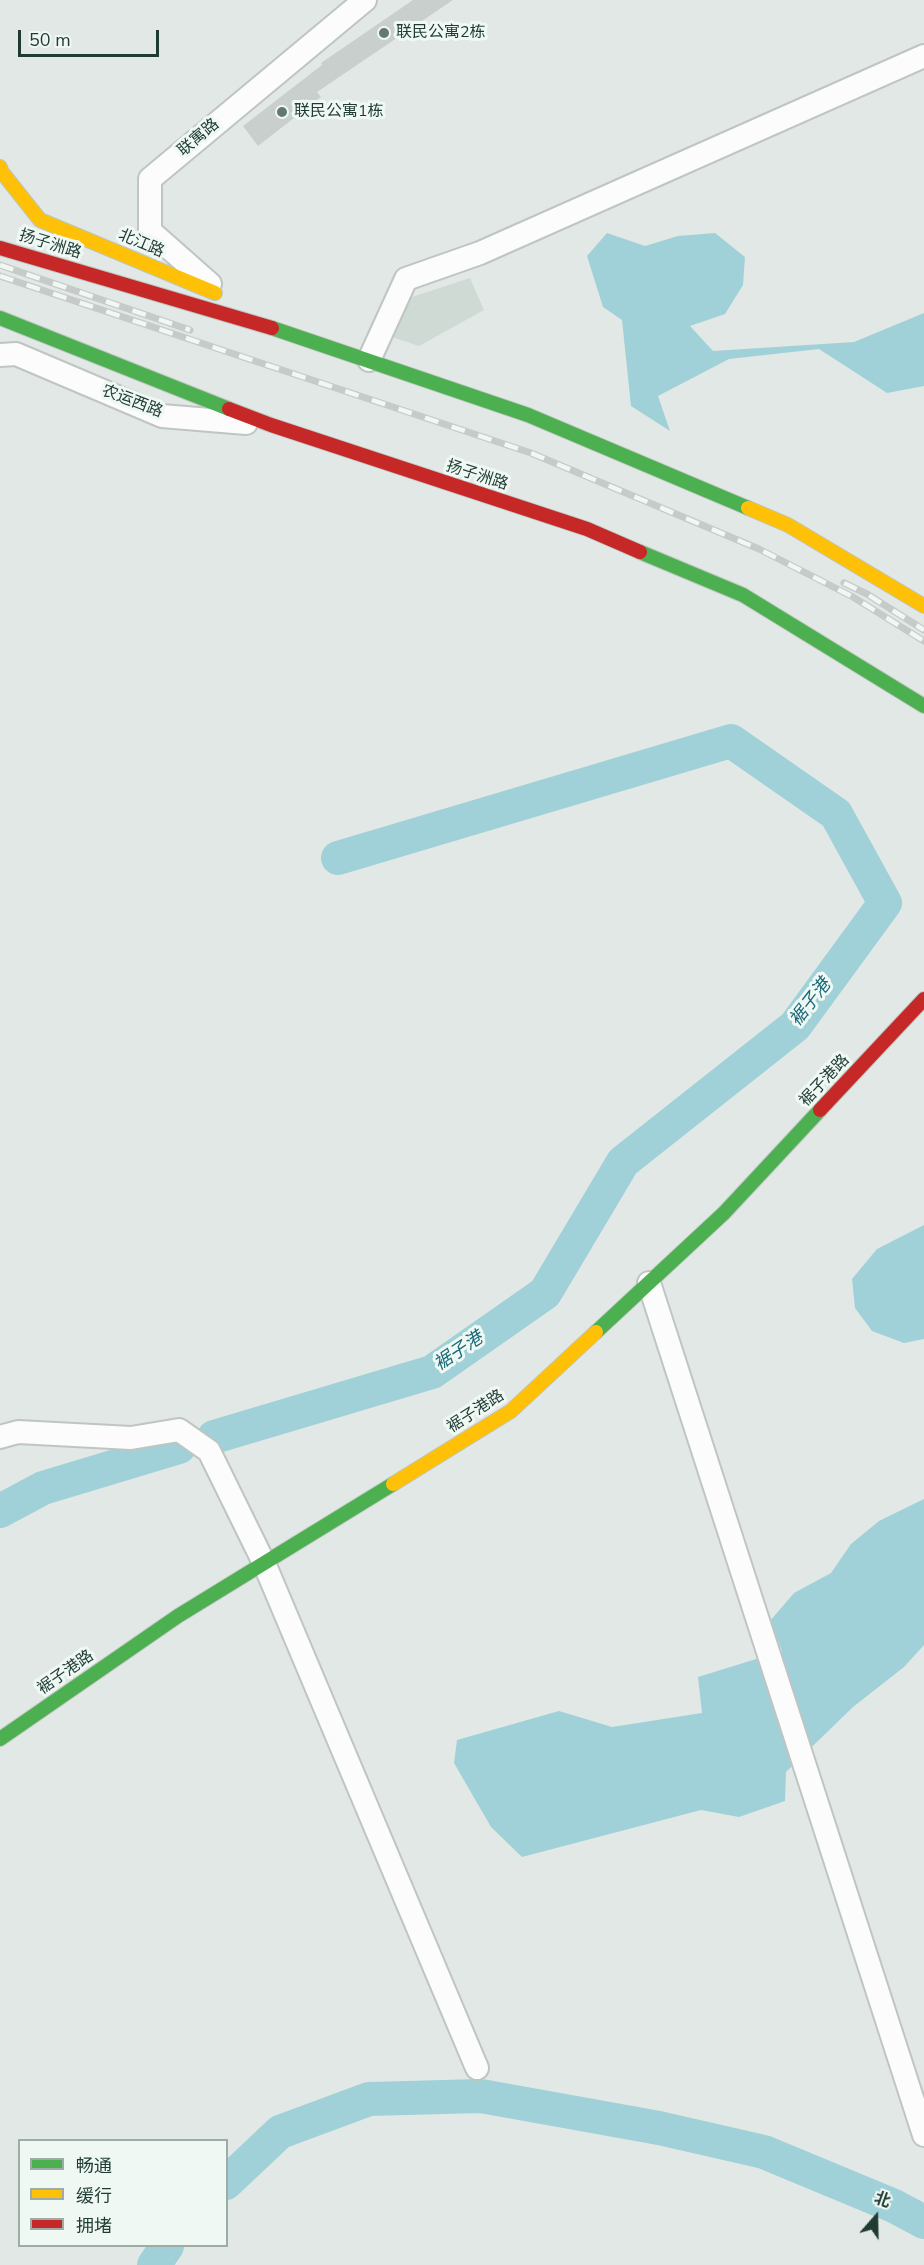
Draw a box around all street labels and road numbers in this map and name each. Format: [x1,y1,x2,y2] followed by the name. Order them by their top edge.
[174,115,224,161] street label: 联寓路
[17,226,83,264] street label: 扬子洲路
[115,226,167,262] street label: 北江路
[99,382,165,422] street label: 农运西路
[444,457,510,495] street label: 扬子洲路
[796,1051,854,1111] street label: 裾子港路
[444,1387,508,1437] street label: 裾子港路
[34,1647,98,1699] street label: 裾子港路

